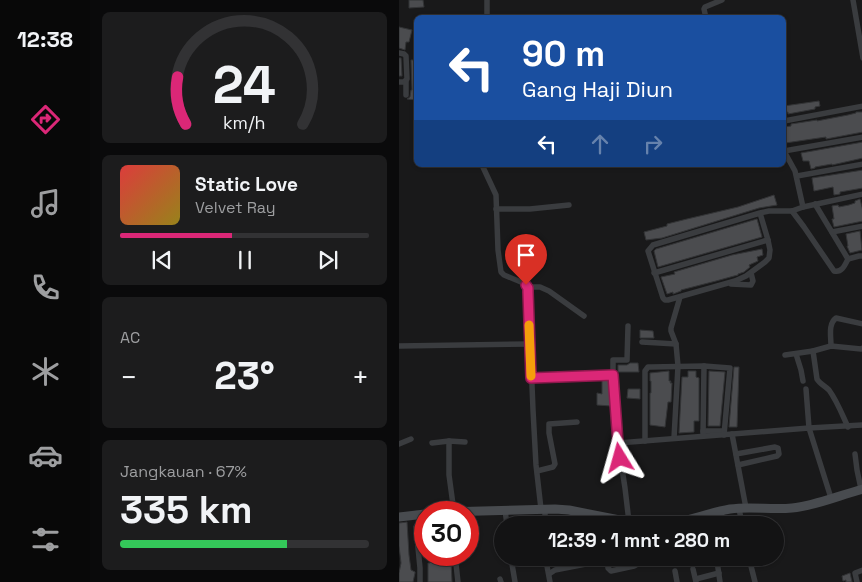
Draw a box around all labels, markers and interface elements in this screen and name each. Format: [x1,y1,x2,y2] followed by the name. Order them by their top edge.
[17,25,73,53] text: 12:38
[522,32,605,76] text: 90 m
[439,35,504,100] icon: left
[213,52,276,118] text: 24
[522,75,673,103] text: Gang Haji Diun
[28,102,63,137] icon: directions
[223,111,266,134] text: km/h
[533,130,561,158] icon: left
[586,130,614,158] icon: ahead
[639,130,667,158] icon: right
[195,172,298,197] text: Static Love
[28,186,63,221] icon: music
[195,197,276,218] text: Velvet Ray
[505,234,547,285] pin
[512,241,540,269] icon: arrive
[148,246,176,274] icon: previous
[231,246,259,274] icon: pause
[314,246,342,274] icon: next
[28,270,63,305] icon: phone
[120,327,140,348] text: AC
[214,352,275,400] text: 23°
[28,354,63,389] icon: climate
[120,359,137,395] text: −
[352,359,369,395] text: +
[593,431,645,483] position arrow
[28,438,63,473] icon: car
[120,461,247,482] text: Jangkauan · 67%
[120,486,253,534] text: 335 km
[414,501,479,566] speed limit sign: 30
[28,522,63,557] icon: filters
[548,528,730,553] text: 12:39 · 1 mnt · 280 m

